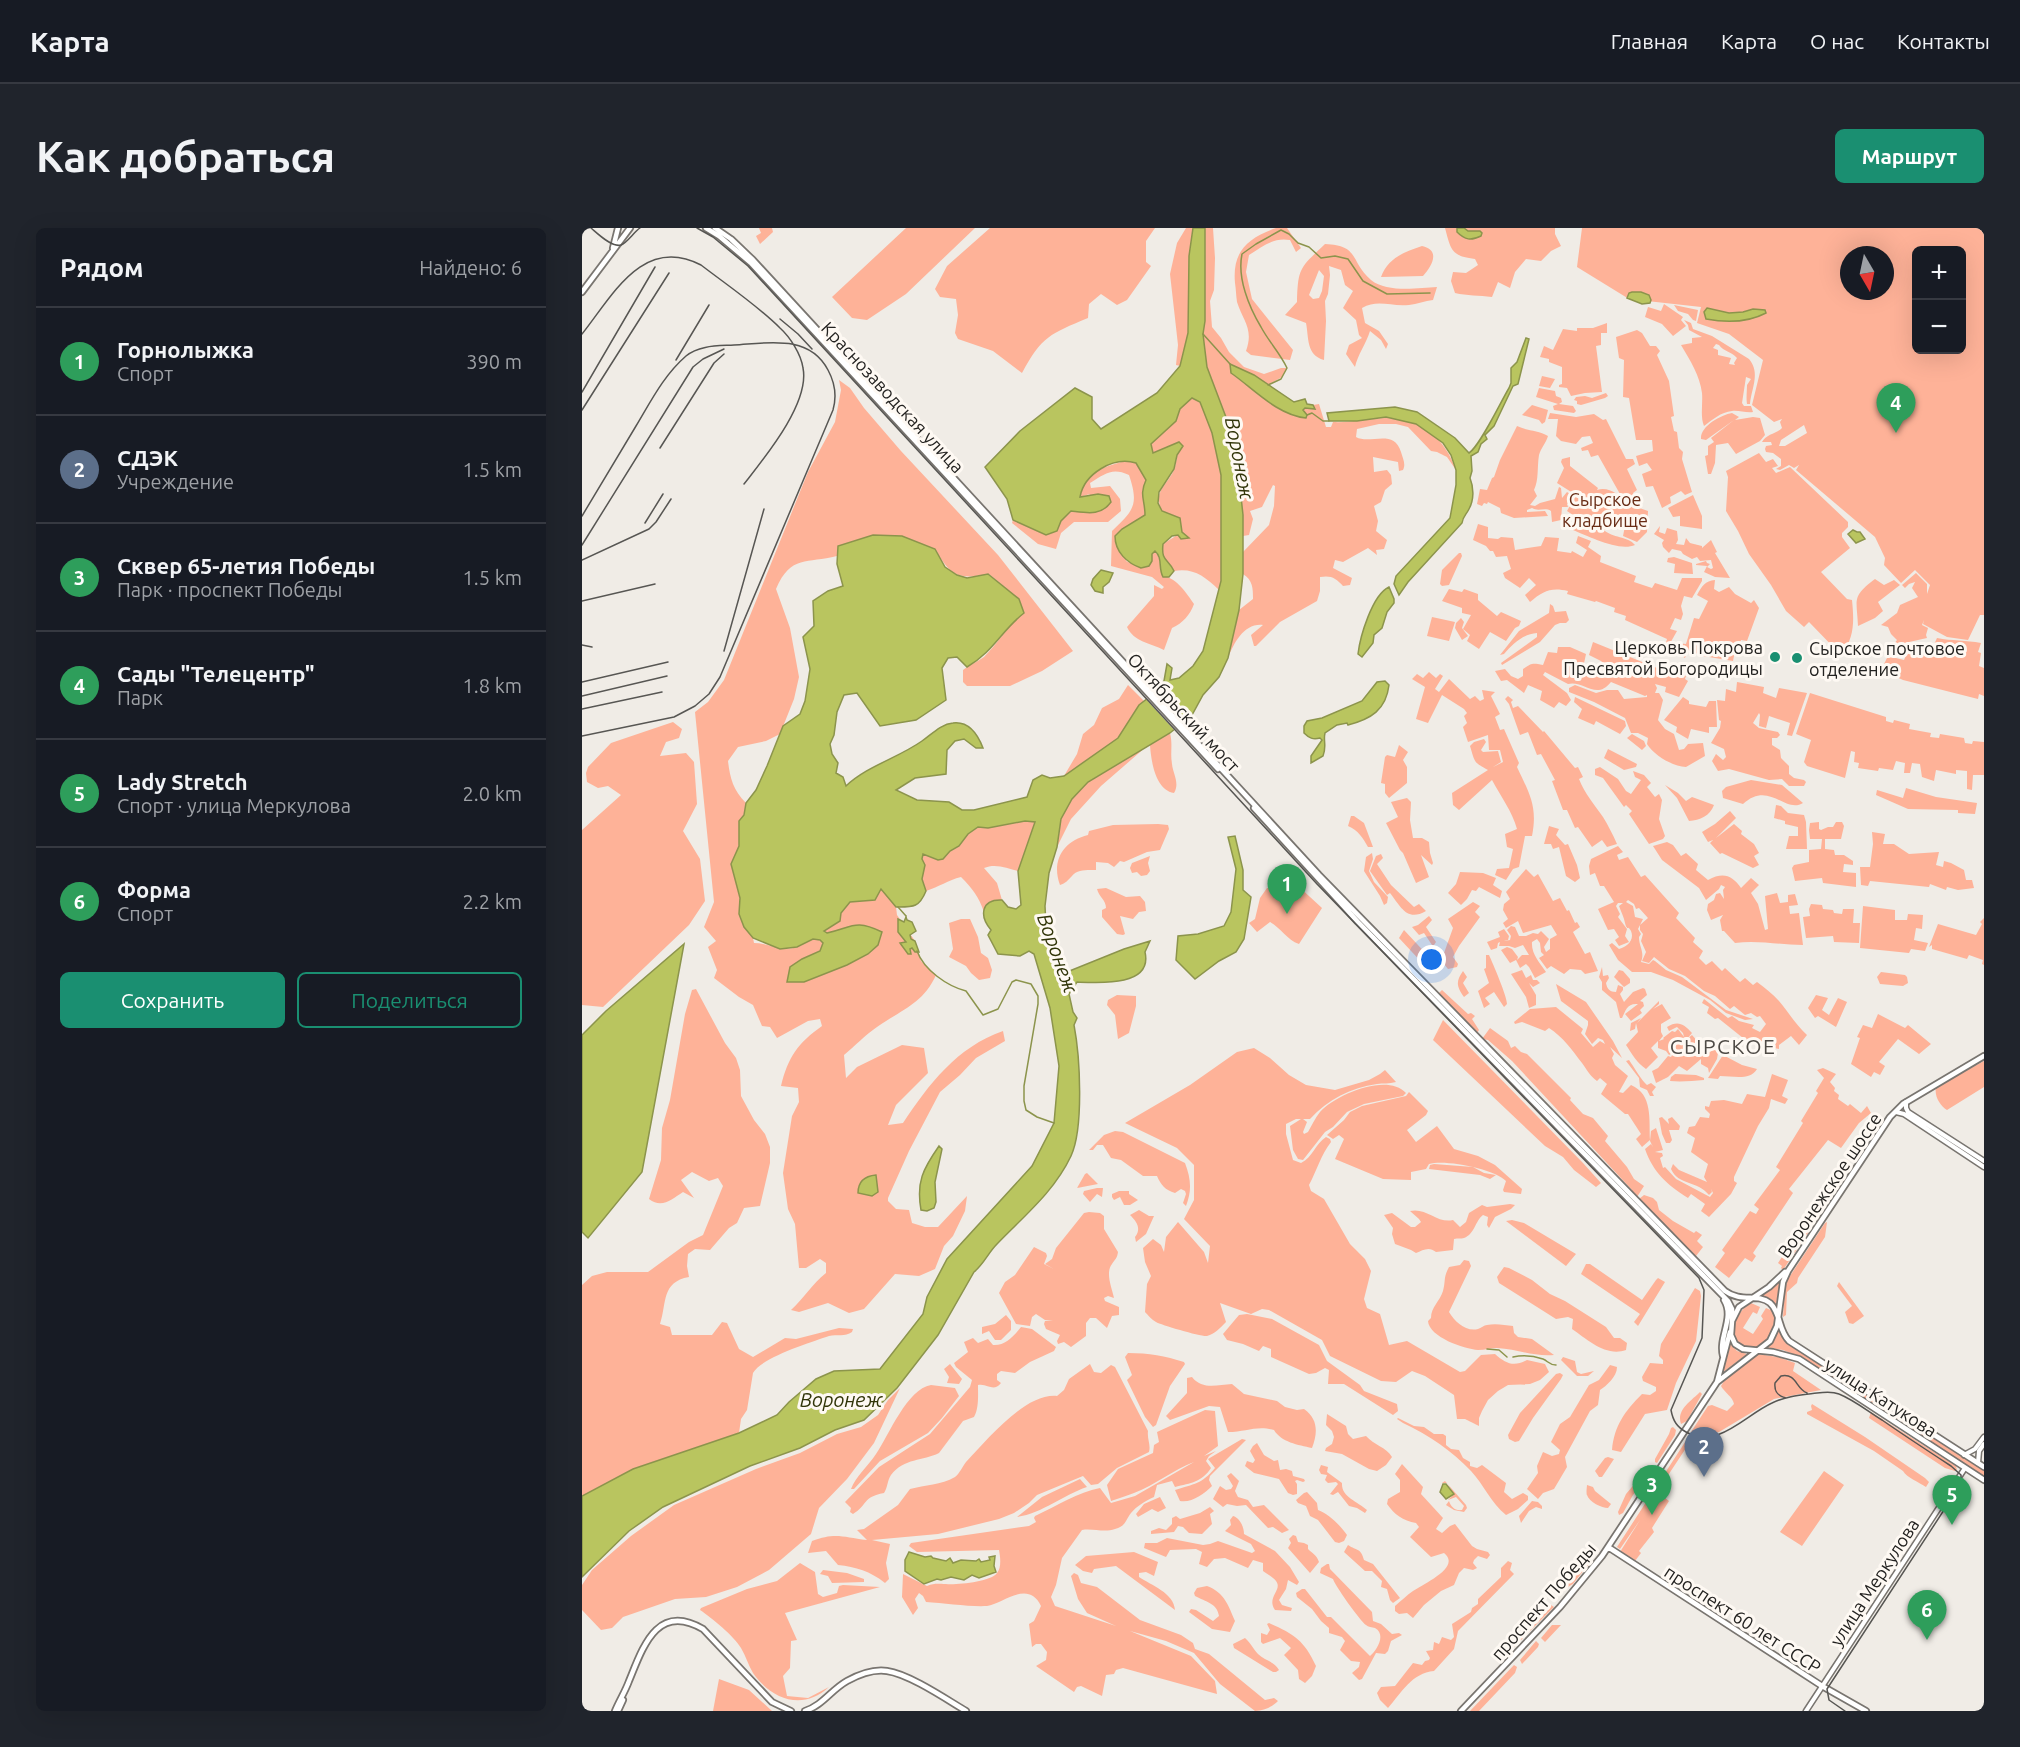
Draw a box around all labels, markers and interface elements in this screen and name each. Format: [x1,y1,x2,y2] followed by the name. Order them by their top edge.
[30,26,110,57] text: Карта
[1611,29,1688,53] text: Главная
[1721,29,1777,53] text: Карта
[1810,29,1864,53] text: О нас
[1897,29,1990,53] text: Контакты
[1835,129,1984,183] button: Маршрут
[36,133,335,180] text: Как добраться
[1840,246,1894,300] north arrow
[1912,246,1966,354] map controls
[1912,246,1966,300] button: +
[60,253,144,282] text: Рядом
[419,256,522,279] text: Найдено: 6
[1912,300,1966,354] button: −
[818,317,968,477] street label: Краснозаводская улица
[117,337,254,362] text: Горнолыжка
[74,350,85,373] text: 1
[466,350,522,373] text: 390 m
[117,362,173,385] text: Спорт
[1876,384,1916,433] pin: 4
[1221,415,1259,502] water label: Воронеж
[117,445,178,470] text: СДЭК
[74,458,85,481] text: 2
[463,458,522,481] text: 1.5 km
[117,470,234,493] text: Учреждение
[1562,489,1648,530] park label: Сырское кладбище
[117,553,375,578] text: Сквер 65-летия Победы
[74,566,85,589] text: 3
[463,566,522,589] text: 1.5 km
[117,578,343,601] text: Парк · проспект Победы
[1563,637,1763,678] place label: Церковь Покрова Пресвятой Богородицы
[1809,638,1965,679] place label: Сырское почтовое отделение
[1124,649,1244,775] street label: Октябрьский мост
[1768,650,1782,664] marker: Церковь Покрова Пресвятой Богородицы
[1790,651,1804,665] marker: Сырское почтовое отделение
[117,661,315,686] text: Сады "Телецентр"
[74,674,85,697] text: 4
[463,674,522,697] text: 1.8 km
[117,686,163,709] text: Парк
[117,769,248,794] text: Lady Stretch
[74,782,85,805] text: 5
[463,782,522,805] text: 2.0 km
[117,794,351,817] text: Спорт · улица Меркулова
[1268,864,1306,914] pin: 1
[117,877,191,902] text: Форма
[74,890,85,913] text: 6
[463,890,522,913] text: 2.2 km
[117,902,173,925] text: Спорт
[1033,910,1083,997] water label: Воронеж
[1417,945,1446,974] your location
[60,972,285,1028] button: Сохранить
[297,972,522,1028] button: Поделиться
[1670,1034,1776,1058] district label: СЫРСКОЕ
[1773,1109,1885,1261] street label: Воронежское шоссе
[1821,1353,1941,1441] street label: улица Катукова
[800,1388,883,1411] water label: Воронеж
[1684,1428,1724,1477] pin: 2
[1632,1466,1672,1515] pin: 3
[1932,1476,1972,1525] pin: 5
[1825,1515,1923,1649] street label: улица Меркулова
[1487,1538,1599,1664] street label: проспект Победы
[1661,1561,1825,1677] street label: проспект 60 лет СССР
[1908,1590,1946,1640] pin: 6

